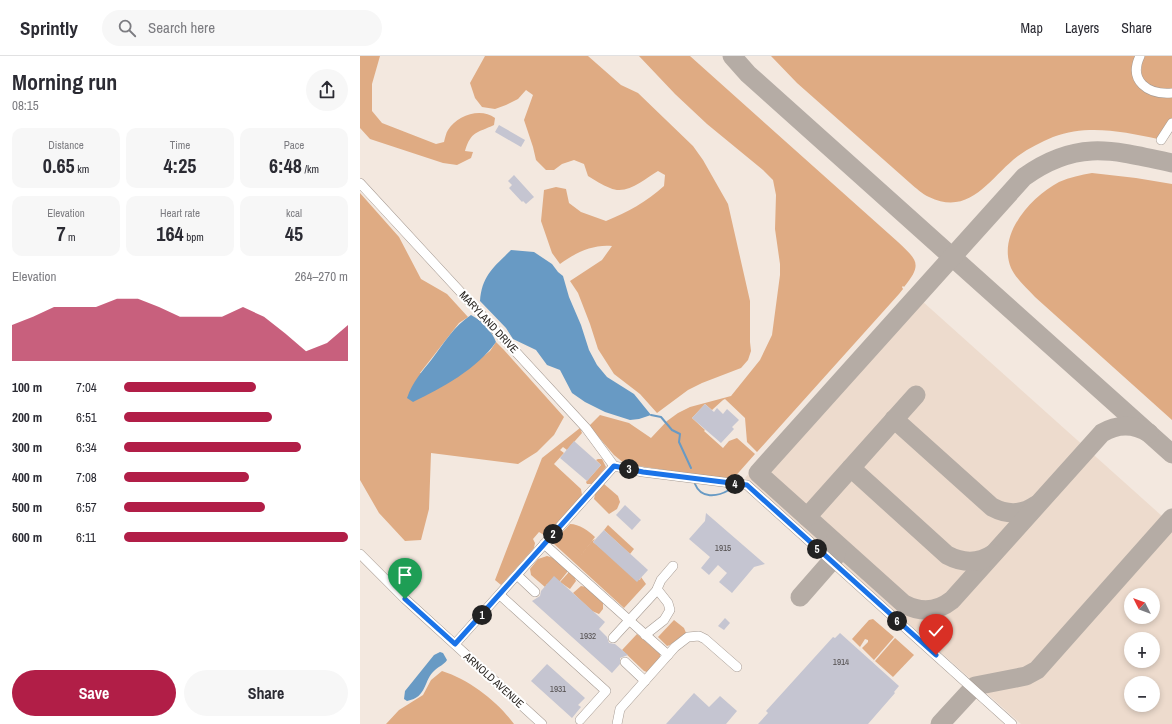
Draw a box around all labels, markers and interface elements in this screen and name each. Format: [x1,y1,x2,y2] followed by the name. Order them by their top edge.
[102,10,382,46] search box
[20,15,78,41] text: Sprintly
[116,17,138,39] icon: search
[148,17,215,38] text: Search here
[1021,19,1043,37] text: Map
[1065,19,1099,37] text: Layers
[1121,19,1152,37] text: Share
[12,67,117,97] text: Morning run
[306,69,348,111] button: share
[12,97,39,114] text: 08:15
[48,138,84,152] text: Distance
[170,138,190,152] text: Time
[284,138,304,152] text: Pace
[43,152,75,179] text: 0.65
[164,152,196,179] text: 4:25
[269,152,302,179] text: 6:48
[75,162,89,176] text: km
[302,162,319,176] text: /km
[47,206,85,220] text: Elevation
[160,206,200,220] text: Heart rate
[286,206,302,220] text: kcal
[56,220,66,247] text: 7
[156,220,184,247] text: 164
[285,220,303,247] text: 45
[66,230,76,244] text: m
[184,230,204,244] text: bpm
[12,268,56,285] text: Elevation
[295,268,348,285] text: 264–270 m
[457,288,521,356] street label: MARYLAND DRIVE
[12,379,42,396] text: 100 m
[76,379,97,396] text: 7:04
[12,409,42,426] text: 200 m
[76,409,97,426] text: 6:51
[12,439,42,456] text: 300 m
[76,439,97,456] text: 6:34
[619,459,639,479] pin: 3
[626,462,632,476] text: 3
[12,469,42,486] text: 400 m
[76,469,97,486] text: 7:08
[725,474,745,494] pin: 4
[732,477,738,491] text: 4
[12,499,42,516] text: 500 m
[76,499,97,516] text: 6:57
[543,524,563,544] pin: 2
[550,527,556,541] text: 2
[12,529,42,546] text: 600 m
[76,529,96,546] text: 6:11
[807,539,827,559] pin: 5
[715,542,731,554] house number: 1915
[814,542,820,556] text: 5
[388,558,422,599] pin
[394,564,416,586] icon: arrive
[1124,588,1160,624] north arrow
[1124,588,1160,712] map controls
[472,605,492,625] pin: 1
[479,608,485,622] text: 1
[887,611,907,631] pin: 6
[894,614,900,628] text: 6
[919,614,953,655] pin
[925,620,947,642] icon: check
[580,630,596,642] house number: 1932
[1124,632,1160,668] button: +
[460,649,527,711] street label: ARNOLD AVENUE
[833,656,849,668] house number: 1914
[12,670,176,716] button: Save
[184,670,348,716] button: Share
[1124,676,1160,712] button: −
[550,683,566,695] house number: 1931

